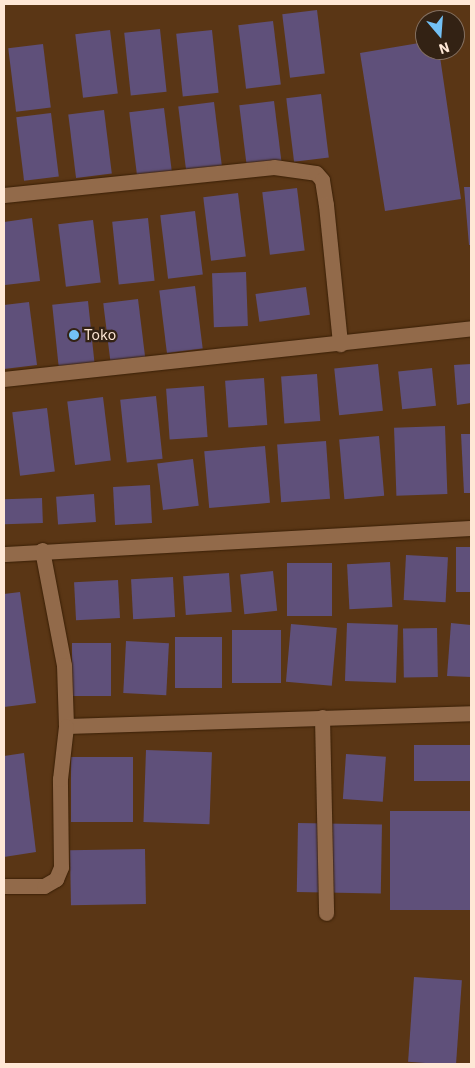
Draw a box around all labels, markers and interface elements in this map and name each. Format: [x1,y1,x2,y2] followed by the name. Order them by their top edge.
[415,10,465,60] north arrow
[437,38,452,58] text: N
[84,326,116,344] place label: Toko
[68,329,80,341] marker: Toko

